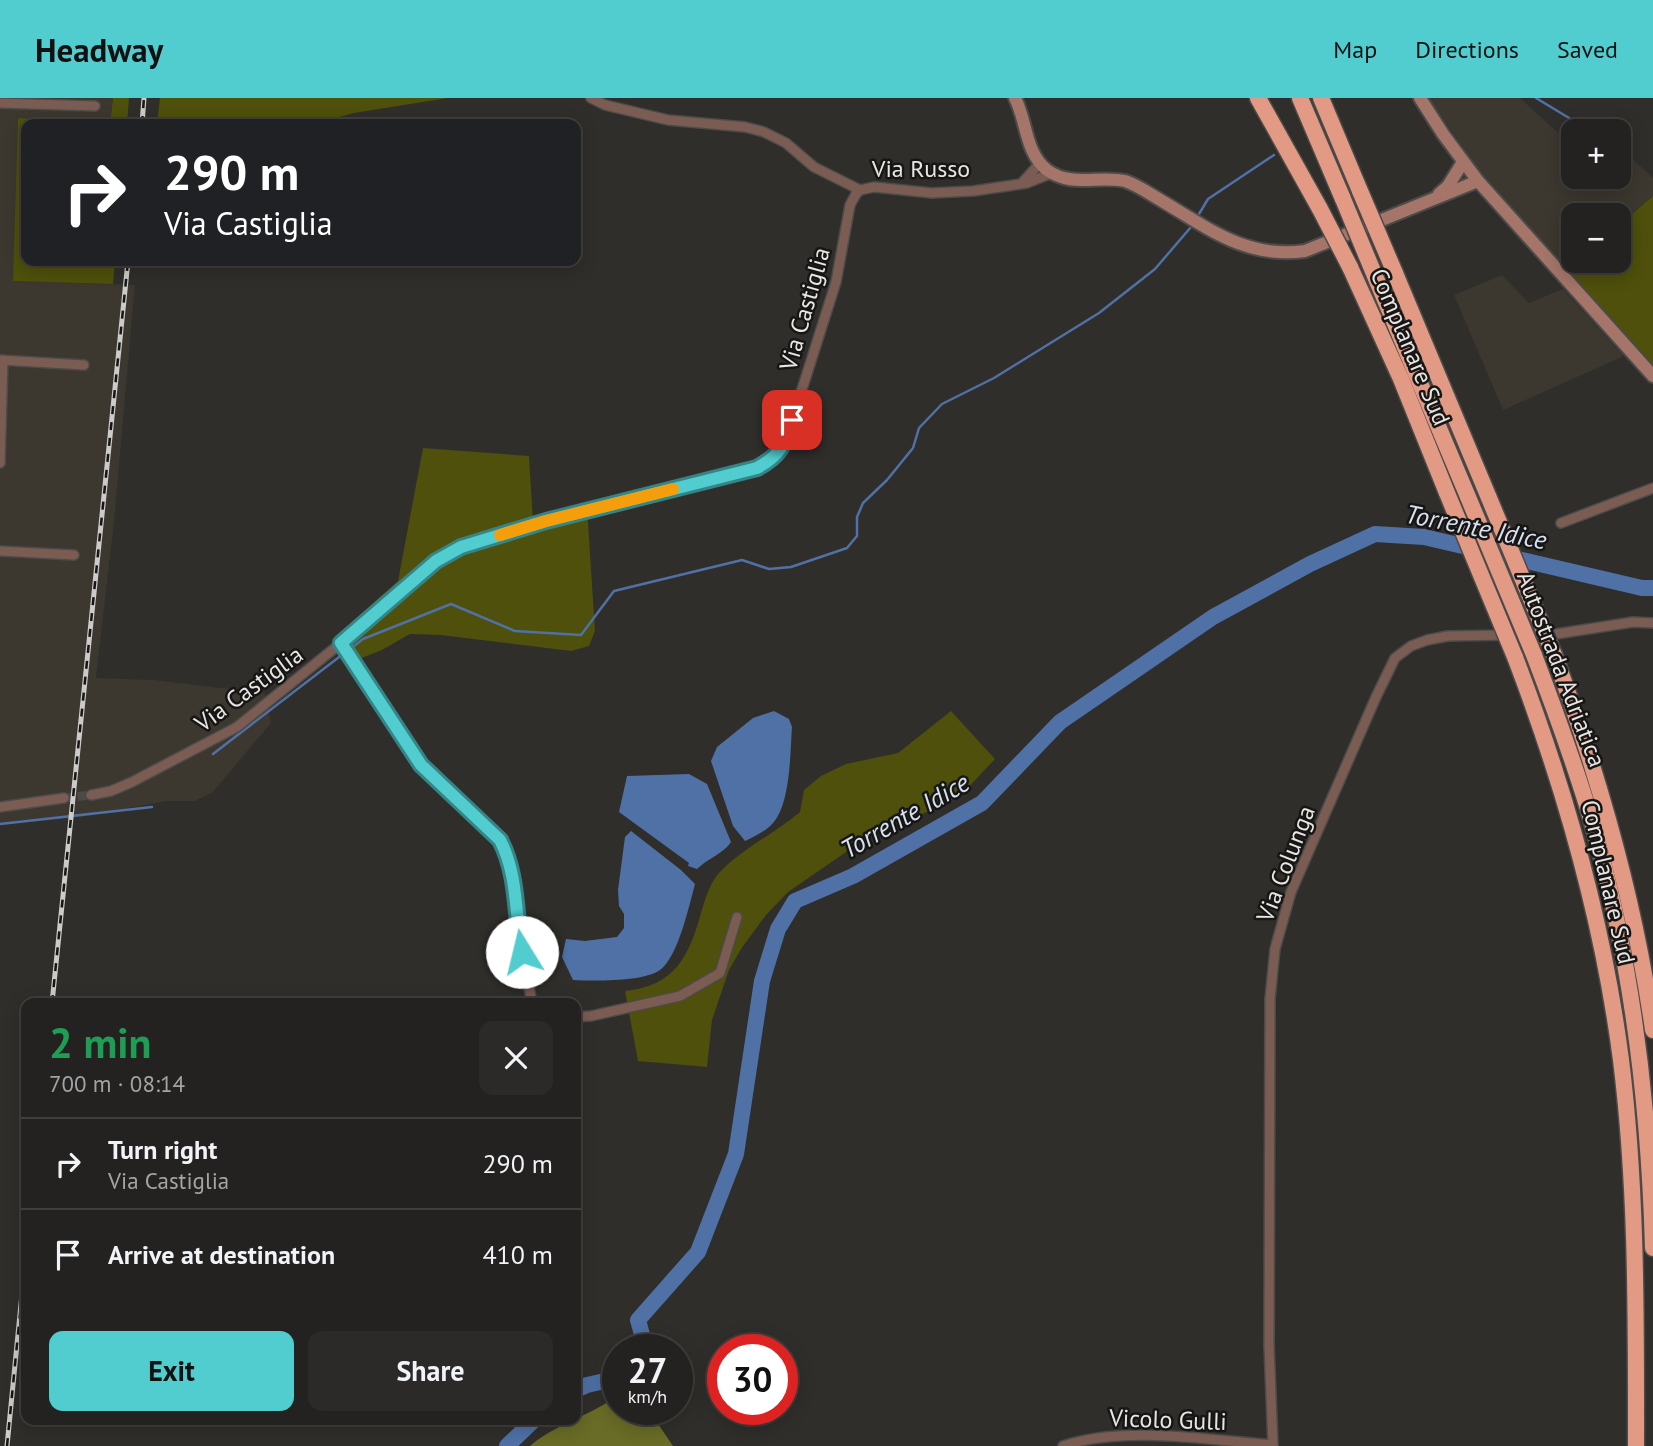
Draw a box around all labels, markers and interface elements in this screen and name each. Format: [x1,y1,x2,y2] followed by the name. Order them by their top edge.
[35,28,163,71] text: Headway
[1333,34,1377,65] text: Map
[1415,34,1519,65] text: Directions
[1557,34,1618,65] text: Saved
[1561,119,1631,273] map controls
[1561,119,1631,189] button: +
[164,140,299,204] text: 290 m
[49,147,140,238] icon: right
[871,153,970,184] street label: Via Russo
[164,202,333,244] text: Via Castiglia
[1561,203,1631,273] button: −
[772,244,837,375] street label: Via Castiglia
[1363,264,1457,430] street label: Complanare Sud
[762,390,822,450] pin
[773,401,811,439] icon: arrive
[1403,497,1549,556] water label: Torrente Idice
[1510,567,1613,771] street label: Autostrada Adriatica
[188,639,309,739] street label: Via Castiglia
[835,766,975,866] water label: Torrente Idice
[1575,797,1642,967] street label: Complanare Sud
[1249,801,1322,927] street label: Via Colunga
[485,915,559,989] position arrow
[49,1015,151,1070] text: 2 min
[479,1021,553,1095] button: close
[49,1069,185,1098] text: 700 m · 08:14
[108,1133,217,1166] text: Turn right
[49,1145,87,1183] icon: right
[482,1147,553,1180] text: 290 m
[108,1166,229,1195] text: Via Castiglia
[49,1236,87,1274] icon: arrive
[108,1238,335,1271] text: Arrive at destination
[482,1238,553,1271] text: 410 m
[49,1331,294,1411] button: Exit
[308,1331,553,1411] button: Share
[707,1334,798,1425] speed limit sign: 30
[628,1347,667,1393] text: 27
[628,1385,667,1408] text: km/h
[1108,1402,1227,1437] street label: Vicolo Gulli

